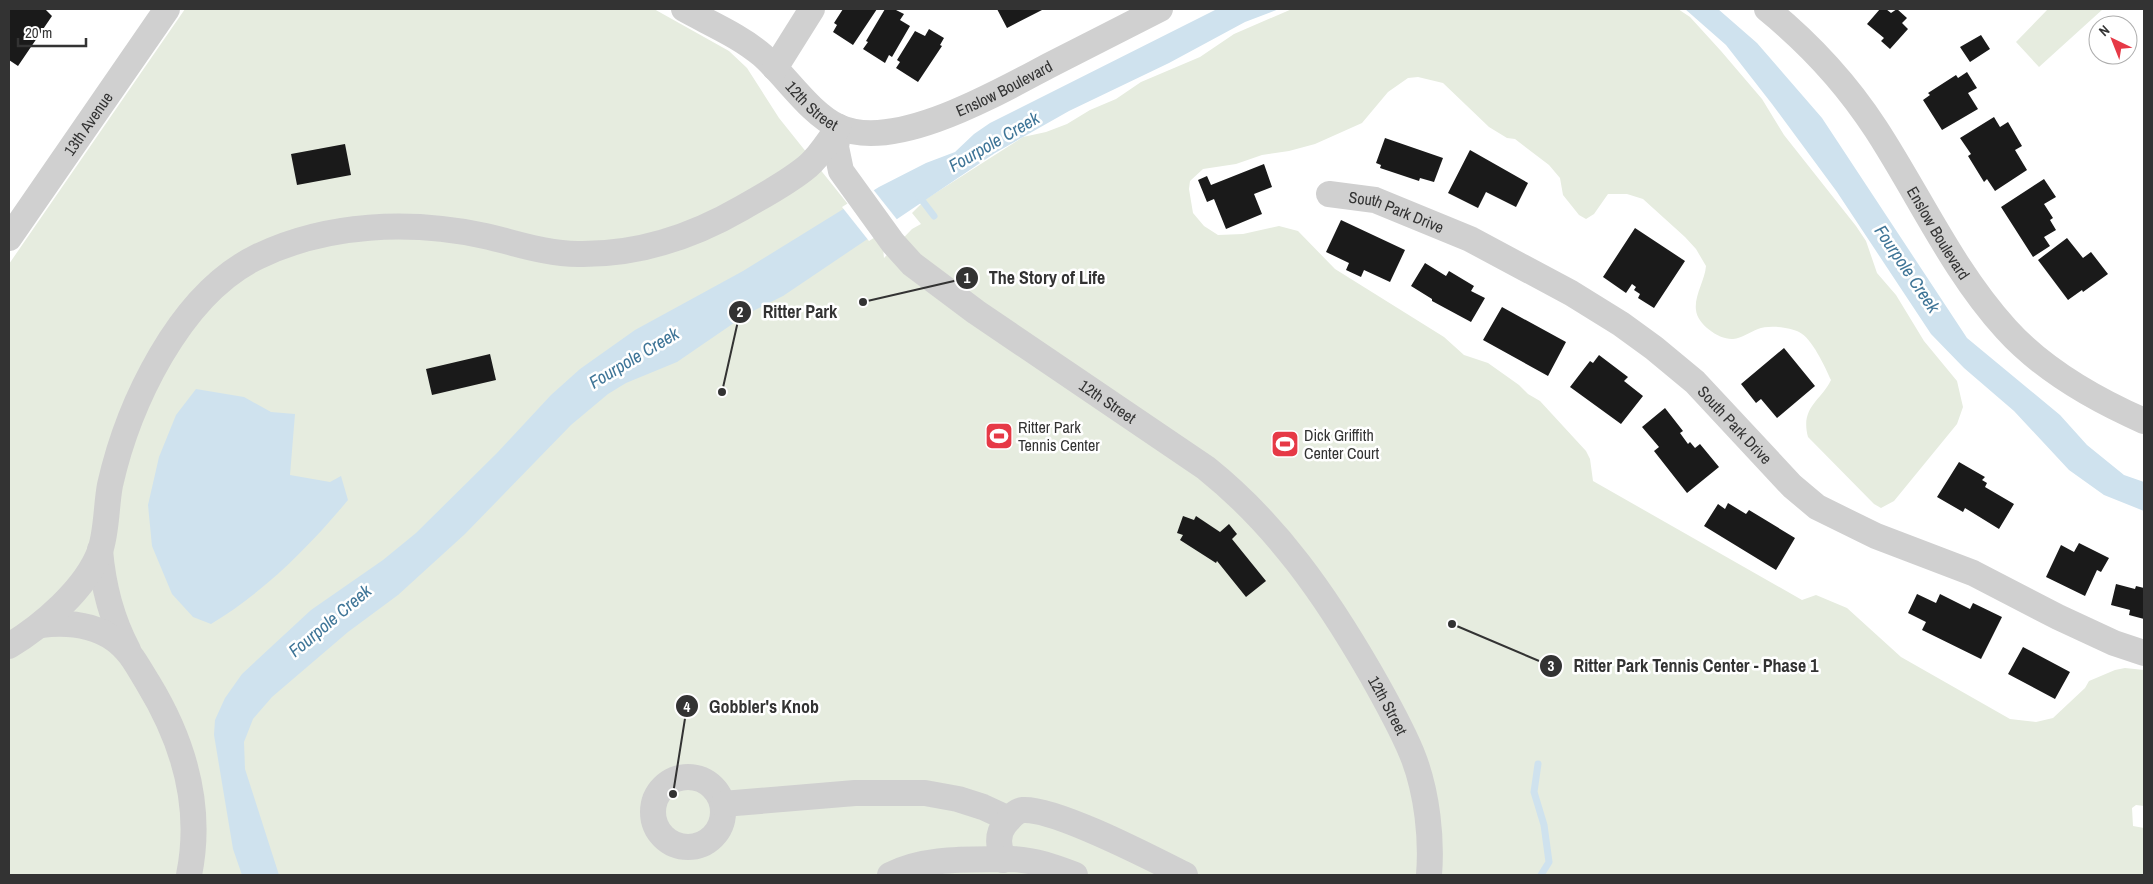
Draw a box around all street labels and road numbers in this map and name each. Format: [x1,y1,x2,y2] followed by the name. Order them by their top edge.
[952,55,1056,122] street label: Enslow Boulevard
[781,76,842,136] street label: 12th Street
[58,87,118,160] street label: 13th Avenue
[1902,182,1975,284] street label: Enslow Boulevard
[1347,186,1447,238] street label: South Park Drive
[1075,374,1141,429] street label: 12th Street
[1693,381,1777,469] street label: South Park Drive
[1363,672,1413,739] street label: 12th Street

